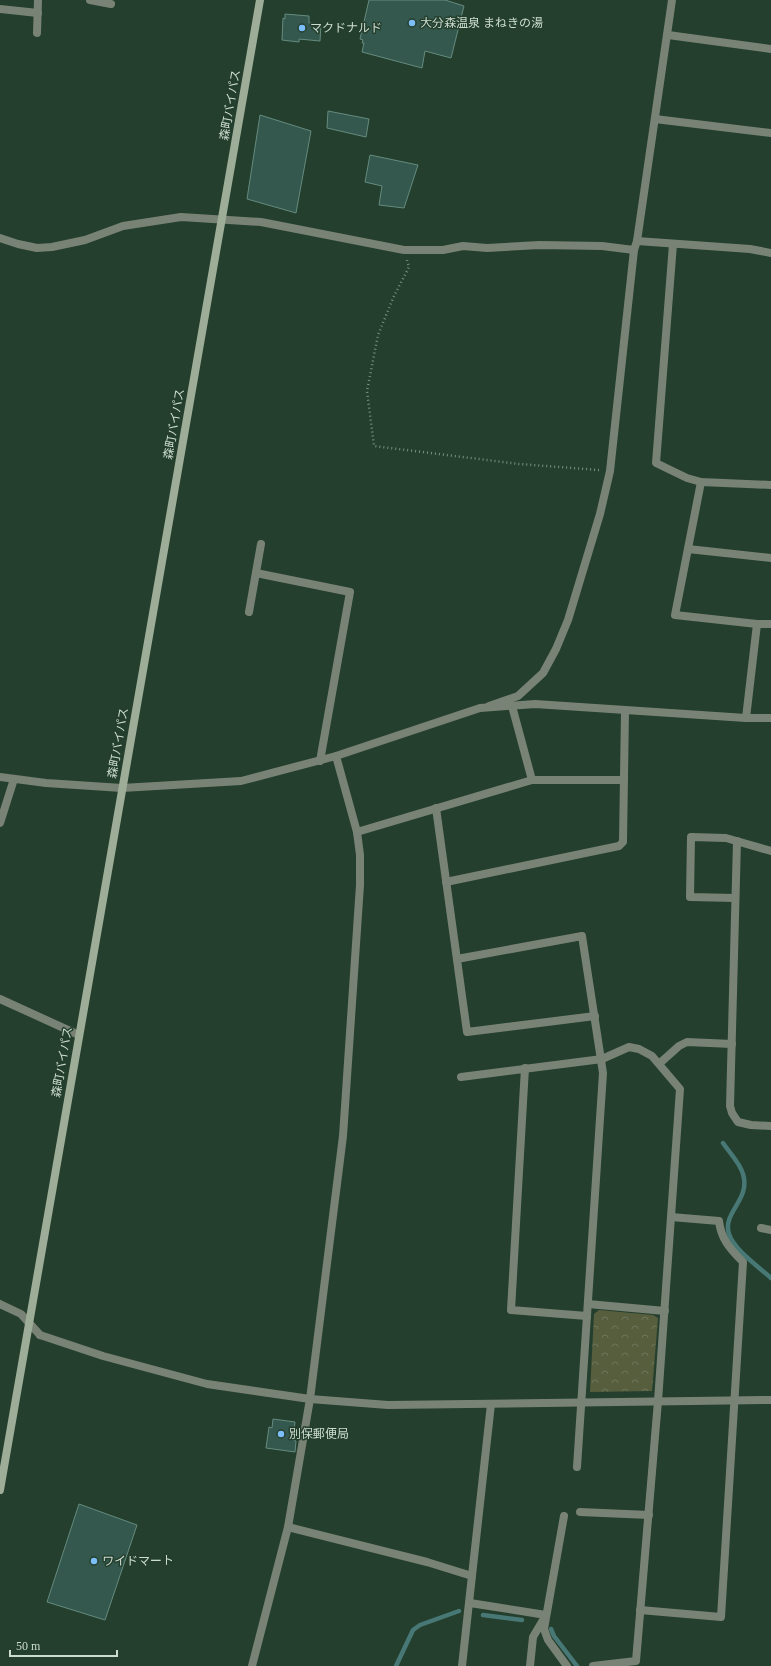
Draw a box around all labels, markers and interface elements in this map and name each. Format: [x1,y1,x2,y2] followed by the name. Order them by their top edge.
[420,16,543,30] place label: 大分森温泉 まねきの湯
[407,18,417,28] marker: 大分森温泉 まねきの湯
[310,21,382,35] place label: マクドナルド
[297,23,307,33] marker: マクドナルド
[217,68,243,142] street label: 森町バイパス
[161,387,187,461] street label: 森町バイパス
[105,706,131,780] street label: 森町バイパス
[49,1025,75,1099] street label: 森町バイパス
[289,1427,349,1441] place label: 別保郵便局
[276,1429,286,1439] marker: 別保郵便局
[102,1554,174,1568] place label: ワイドマート
[89,1556,99,1566] marker: ワイドマート
[10,1632,117,1658] scale bar
[16,1639,41,1653] text: 50 m

